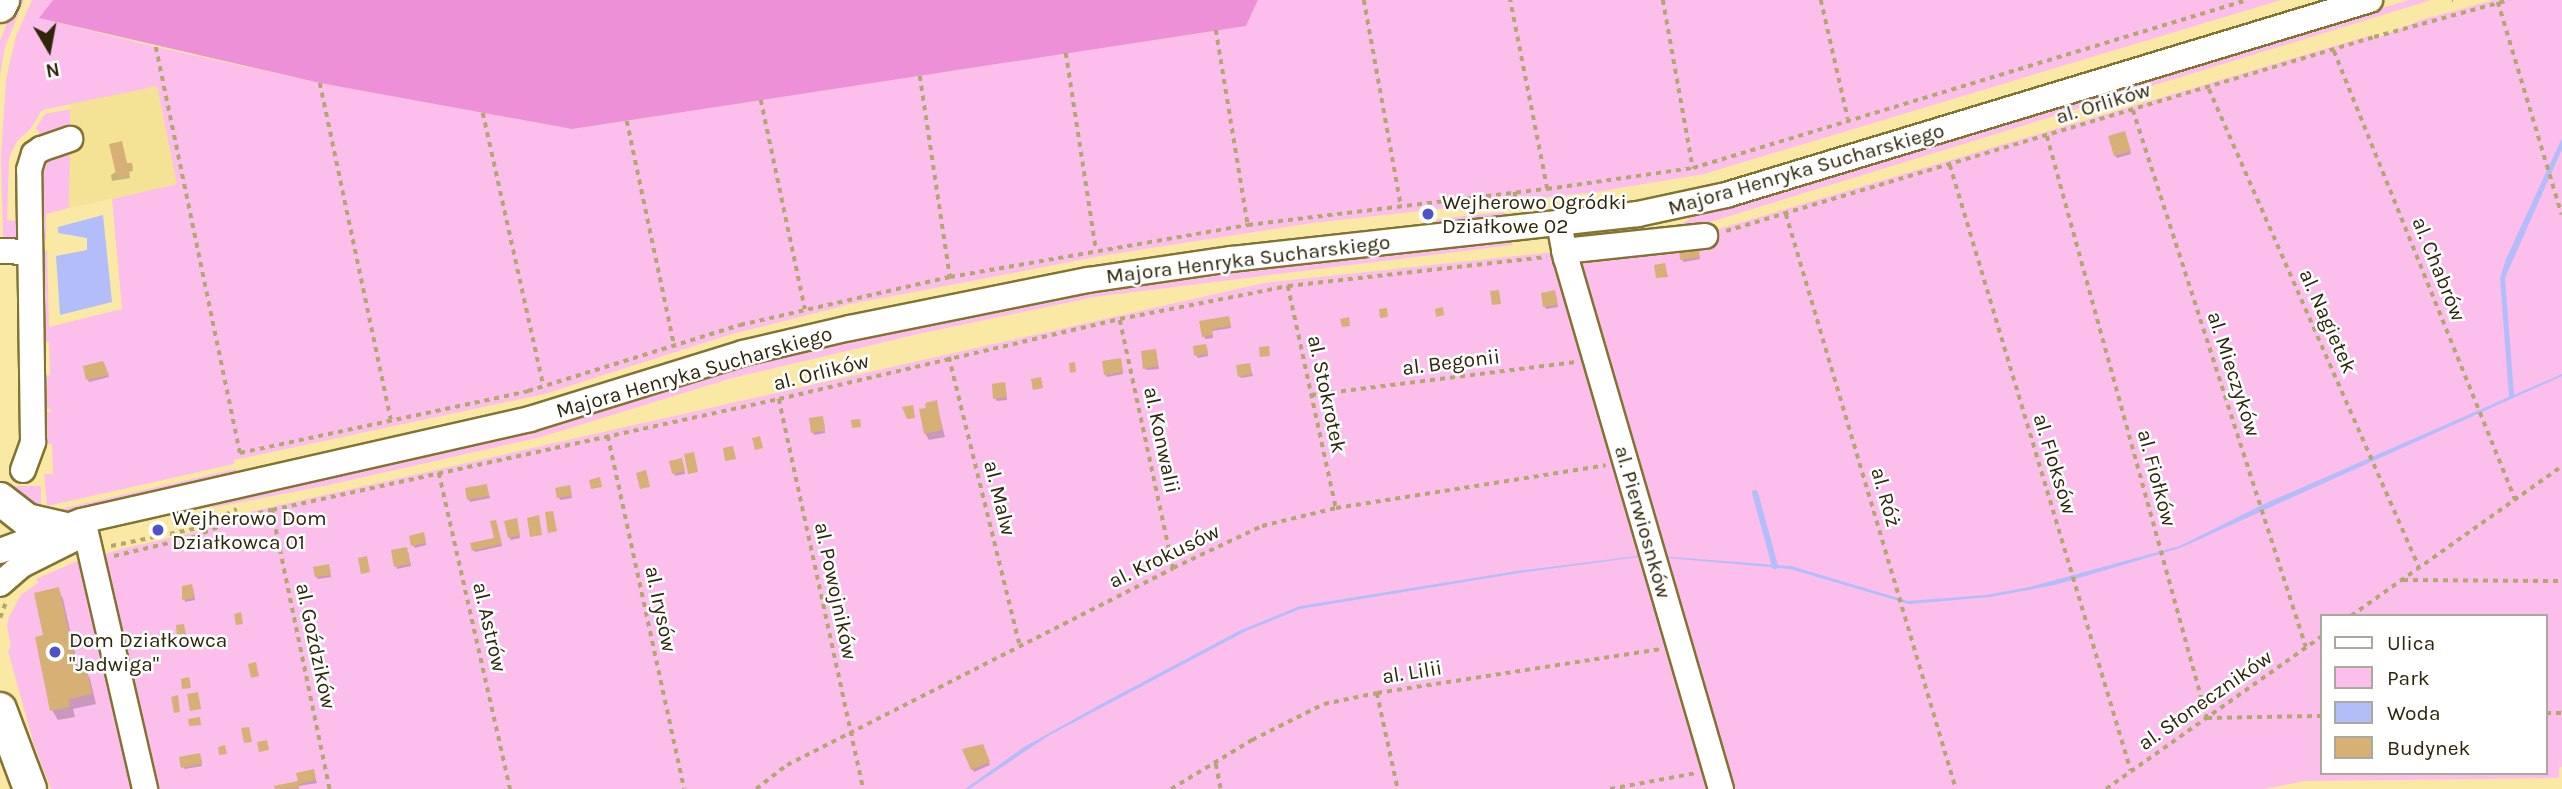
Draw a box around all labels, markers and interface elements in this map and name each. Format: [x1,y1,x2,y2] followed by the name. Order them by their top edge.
[14,14,84,84] north arrow
[44,58,61,82] text: N
[2052,77,2154,129] street label: al. Orlików
[1665,117,1947,221] street label: Majora Henryka Sucharskiego
[1442,189,1627,239] place label: Wejherowo Ogródki Działkowe 02
[1420,206,1436,222] marker: Wejherowo Ogródki Działkowe 02
[2407,213,2471,325] street label: al. Chabrów
[1104,229,1392,289] street label: Majora Henryka Sucharskiego
[2294,265,2362,377] street label: al. Nagietek
[2202,308,2266,440] street label: al. Mieczyków
[553,320,835,424] street label: Majora Henryka Sucharskiego
[1302,333,1352,455] street label: al. Stokrotek
[1401,343,1501,381] street label: al. Begonii
[770,348,872,396] street label: al. Orlików
[1138,384,1186,496] street label: al. Konwalii
[2028,411,2082,517] street label: al. Floksów
[2132,427,2182,529] street label: al. Fiołków
[1609,443,1677,601] street label: al. Pierwiosnków
[979,458,1021,538] street label: al. Malw
[1866,464,1906,530] street label: al. Róż
[172,505,327,555] place label: Wejherowo Dom Działkowca 01
[1104,518,1224,594] street label: al. Krokusów
[809,520,863,662] street label: al. Powojników
[150,522,166,538] marker: Wejherowo Dom Działkowca 01
[640,564,682,654] street label: al. Irysów
[467,580,513,674] street label: al. Astrów
[290,581,342,711] street label: al. Goździków
[2320,614,2548,775] legend
[69,627,227,677] place label: Dom Działkowca "Jadwiga"
[2387,631,2435,655] text: Ulica
[47,644,63,660] marker: Dom Działkowca "Jadwiga"
[2133,644,2277,756] street label: al. Słoneczników
[1380,655,1444,689] street label: al. Lilii
[2387,666,2430,690] text: Park
[2387,701,2441,725] text: Woda
[2387,736,2470,760] text: Budynek

